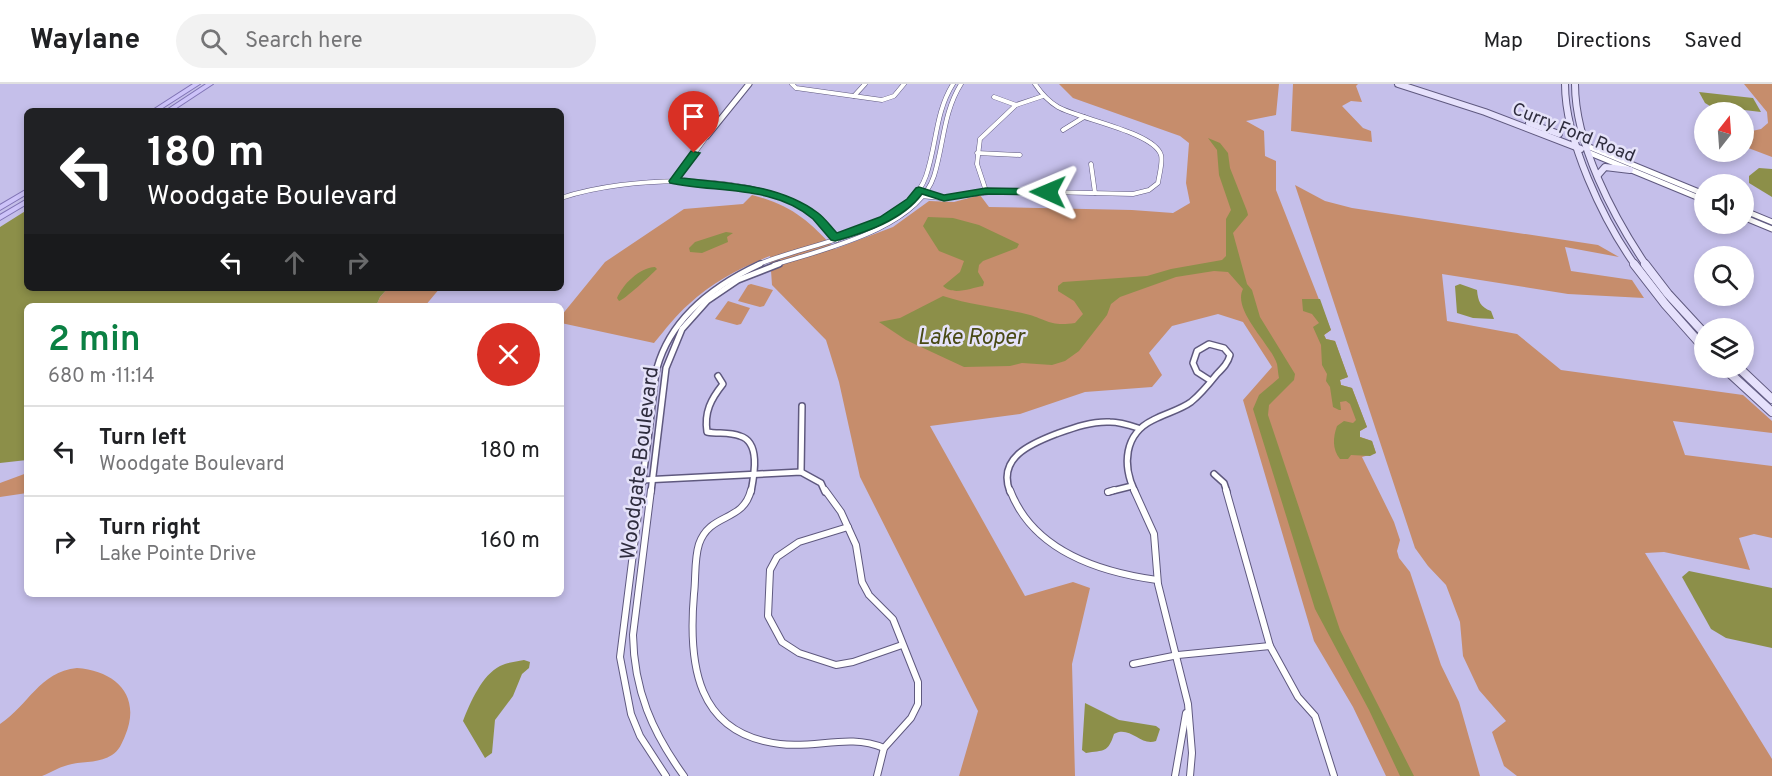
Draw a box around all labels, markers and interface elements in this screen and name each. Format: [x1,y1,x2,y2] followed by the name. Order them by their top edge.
[176,14,596,68] search box
[30,23,140,59] text: Waylane
[197,25,230,58] icon: search
[245,28,363,55] text: Search here
[1483,28,1523,55] text: Map
[1556,28,1651,55] text: Directions
[1684,28,1742,55] text: Saved
[668,91,719,153] pin
[1508,98,1638,169] street label: Curry Ford Road
[677,100,710,133] icon: arrive
[1694,102,1754,162] north arrow
[1694,102,1754,378] map controls
[147,128,264,181] text: 180 m
[48,132,126,210] icon: left
[1016,160,1080,224] position arrow
[1694,174,1754,234] button: sound
[147,180,397,214] text: Woodgate Boulevard
[215,246,248,279] icon: left
[278,246,311,279] icon: ahead
[341,246,374,279] icon: right
[1694,246,1754,306] button: search
[48,318,141,364] text: 2 min
[1694,318,1754,378] button: layers
[477,323,540,386] button: close
[918,325,1026,352] water label: Lake Roper
[48,364,155,390] text: 680 m · 11:14
[615,365,666,561] street label: Woodgate Boulevard
[99,425,187,452] text: Turn left
[48,435,81,468] icon: left
[481,438,540,465] text: 180 m
[99,452,285,478] text: Woodgate Boulevard
[99,515,201,542] text: Turn right
[48,525,81,558] icon: right
[481,528,540,555] text: 160 m
[99,542,256,568] text: Lake Pointe Drive

